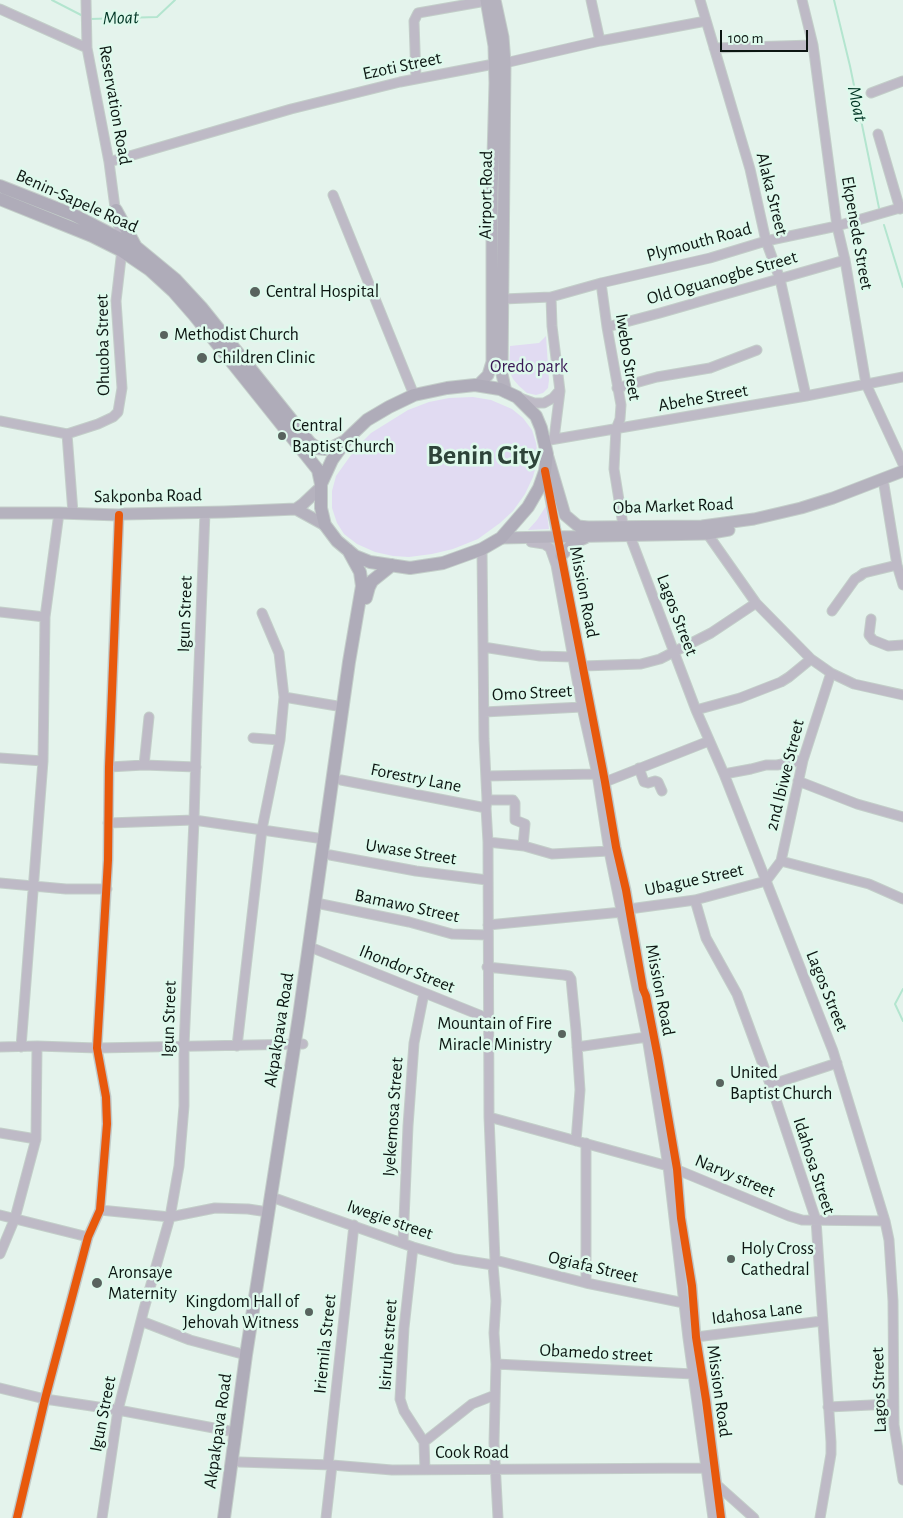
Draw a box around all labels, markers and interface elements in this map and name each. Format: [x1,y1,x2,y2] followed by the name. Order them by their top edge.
[102,6,140,30] water label: Moat
[723,20,810,52] scale bar
[728,31,763,46] text: 100 m
[94,44,136,166] street label: Reservation Road
[361,47,443,85] street label: Ezoti Street
[842,84,872,124] water label: Moat
[474,150,498,240] street label: Airport Road
[751,150,793,238] street label: Alaka Street
[12,164,142,238] street label: Benin-Sapele Road
[836,175,878,291] street label: Ekpenede Street
[644,218,754,266] street label: Plymouth Road
[644,246,800,310] street label: Old Oguanogbe Street
[266,281,379,303] place label: Central Hospital
[248,285,262,299] marker: Central Hospital
[91,294,115,396] street label: Ohuoba Street
[610,312,646,402] street label: Iwebo Street
[174,324,299,346] place label: Methodist Church
[158,329,170,341] marker: Methodist Church
[213,347,315,369] place label: Children Clinic
[195,351,209,365] marker: Children Clinic
[490,356,568,378] park label: Oredo park
[656,379,750,417] street label: Abehe Street
[292,415,394,458] place label: Central Baptist Church
[276,430,288,442] marker: Central Baptist Church
[427,439,541,473] district label: Benin City
[94,484,202,508] street label: Sakponba Road
[612,493,734,519] street label: Oba Market Road
[565,544,603,640] street label: Mission Road
[652,571,702,659] street label: Lagos Street
[173,575,197,653] street label: Igun Street
[491,680,573,706] street label: Omo Street
[761,717,809,833] street label: 2nd Ibiwe Street
[369,759,463,797] street label: Forestry Lane
[364,834,458,870] street label: Uwase Street
[643,859,745,901] street label: Ubague Street
[353,884,461,928] street label: Bamawo Street
[356,940,458,998] street label: Ihondor Street
[641,942,679,1038] street label: Mission Road
[801,947,853,1035] street label: Lagos Street
[259,971,299,1089] street label: Akpakpava Road
[157,980,181,1058] street label: Igun Street
[437,1013,552,1056] place label: Mountain of Fire Miracle Ministry
[556,1028,568,1040] marker: Mountain of Fire Miracle Ministry
[378,1057,408,1177] street label: Iyekemosa Street
[730,1062,832,1104] place label: United Baptist Church
[714,1077,726,1089] marker: United Baptist Church
[788,1115,840,1217] street label: Idahosa Street
[692,1149,778,1203] street label: Narvy street
[344,1195,436,1245] street label: Iwegie street
[741,1238,814,1280] place label: Holy Cross Cathedral
[546,1246,640,1288] street label: Ogiafa Street
[725,1253,737,1265] marker: Holy Cross Cathedral
[108,1262,177,1304] place label: Aronsaye Maternity
[90,1276,104,1290] marker: Aronsaye Maternity
[182,1291,299,1334] place label: Kingdom Hall of Jehovah Witness
[309,1293,341,1395] street label: Iriemila Street
[710,1297,804,1329] street label: Idahosa Lane
[374,1299,402,1391] street label: Isiruhe street
[303,1306,315,1318] marker: Kingdom Hall of Jehovah Witness
[539,1339,653,1367] street label: Obamedo street
[702,1343,736,1439] street label: Mission Road
[867,1347,891,1433] street label: Lagos Street
[199,1372,237,1490] street label: Akpakpava Road
[85,1374,121,1454] street label: Igun Street
[435,1442,509,1464] street label: Cook Road

